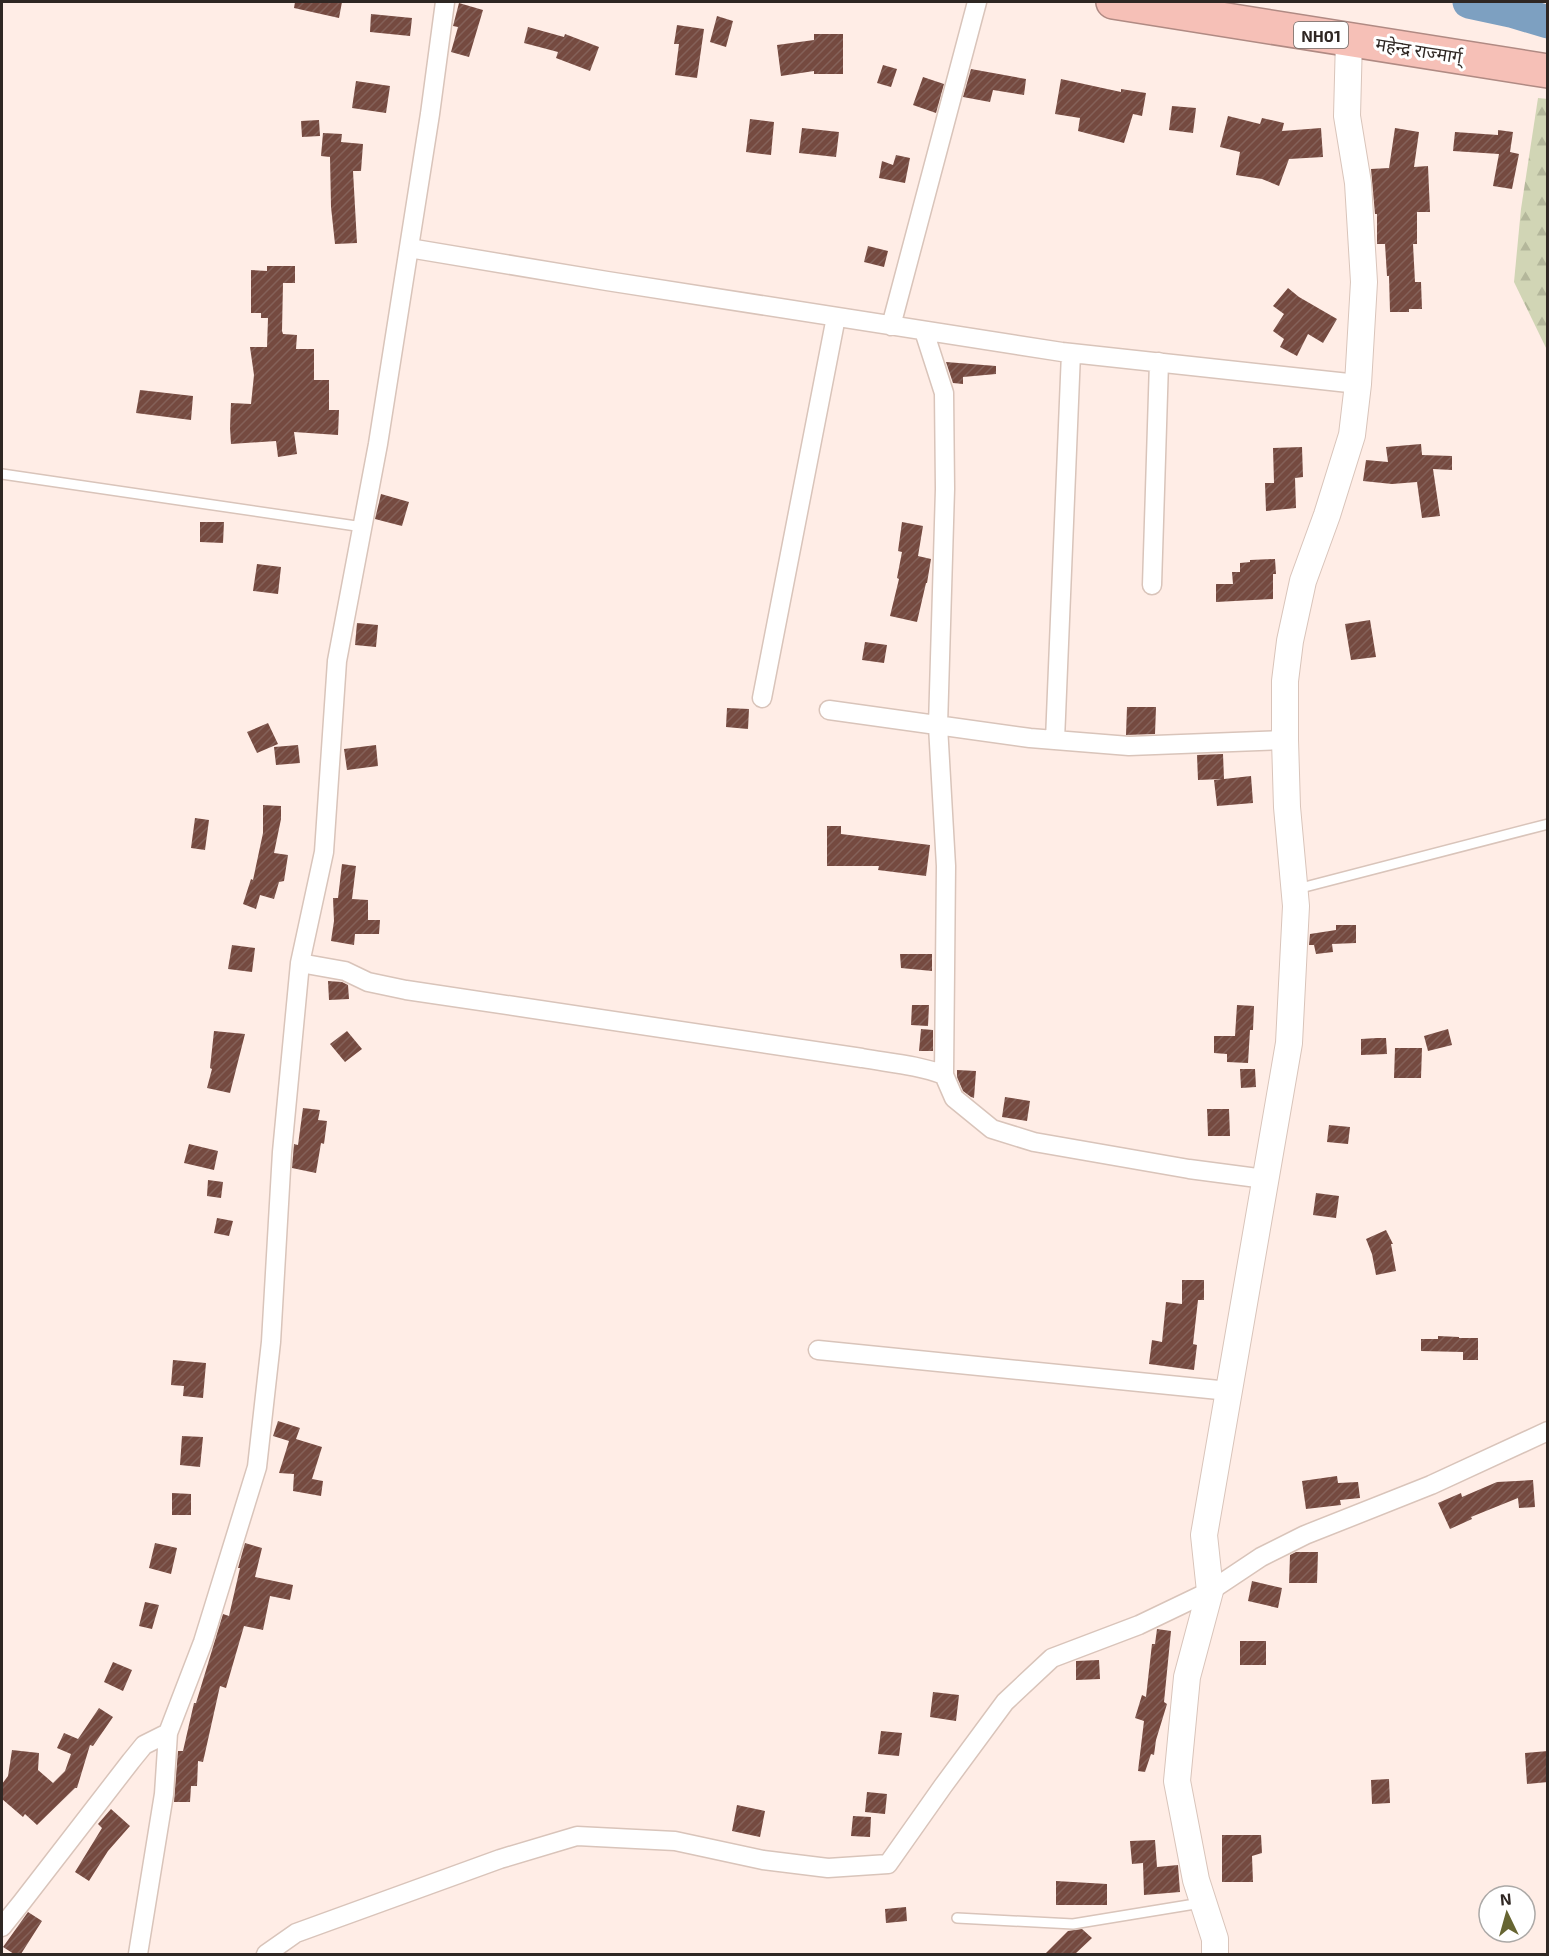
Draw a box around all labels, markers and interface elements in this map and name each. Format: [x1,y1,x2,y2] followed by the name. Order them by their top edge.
[1294,22,1348,48] road number: NH01
[1374,32,1467,69] street label: महेन्द्र राज्मार्ग्
[1477,1884,1537,1944] north arrow
[1499,1889,1512,1909] text: N

